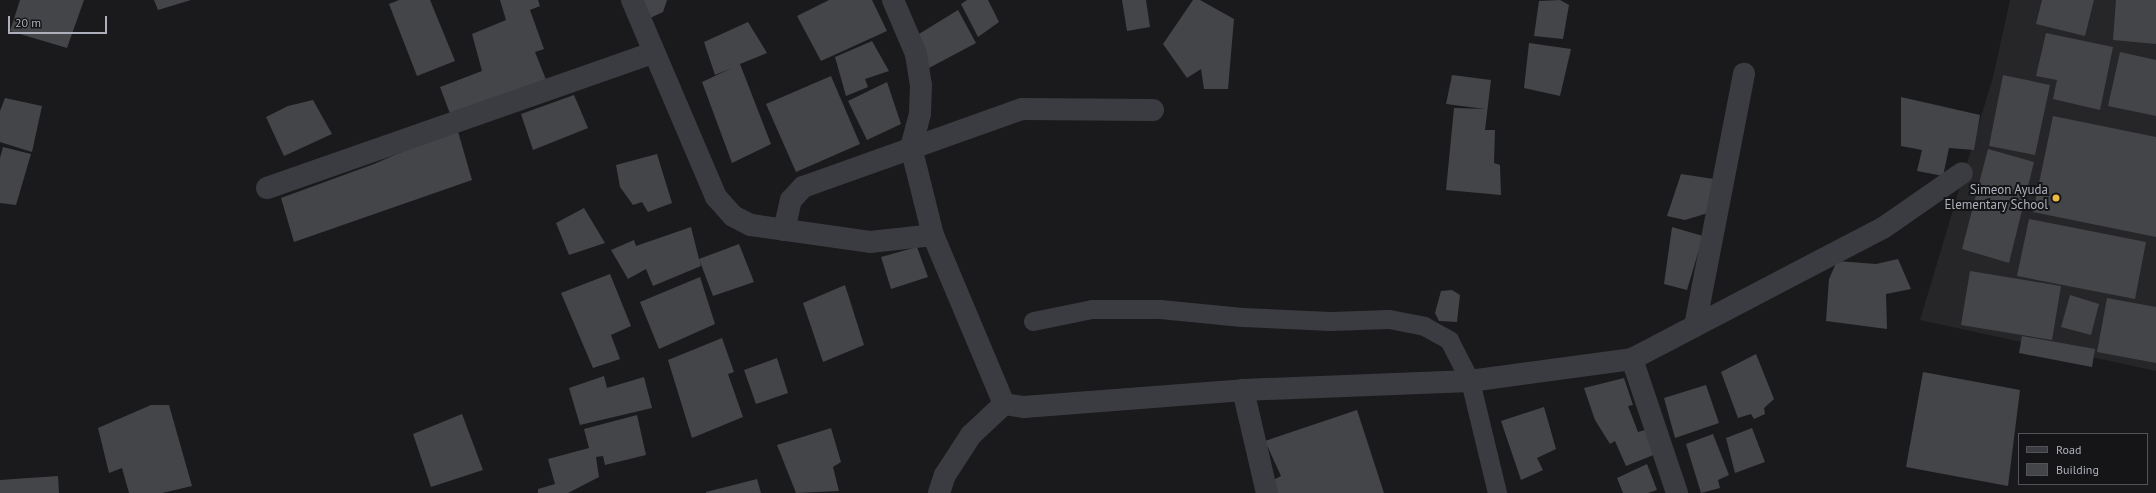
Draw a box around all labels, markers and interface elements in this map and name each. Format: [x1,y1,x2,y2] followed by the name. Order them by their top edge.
[10,8,109,34] scale bar
[15,15,41,30] text: 20 m
[1944,183,2048,214] place label: Simeon Ayuda Elementary School
[2051,193,2061,203] marker: Simeon Ayuda Elementary School
[2018,433,2148,485] legend
[2056,442,2081,457] text: Road
[2056,462,2099,477] text: Building

